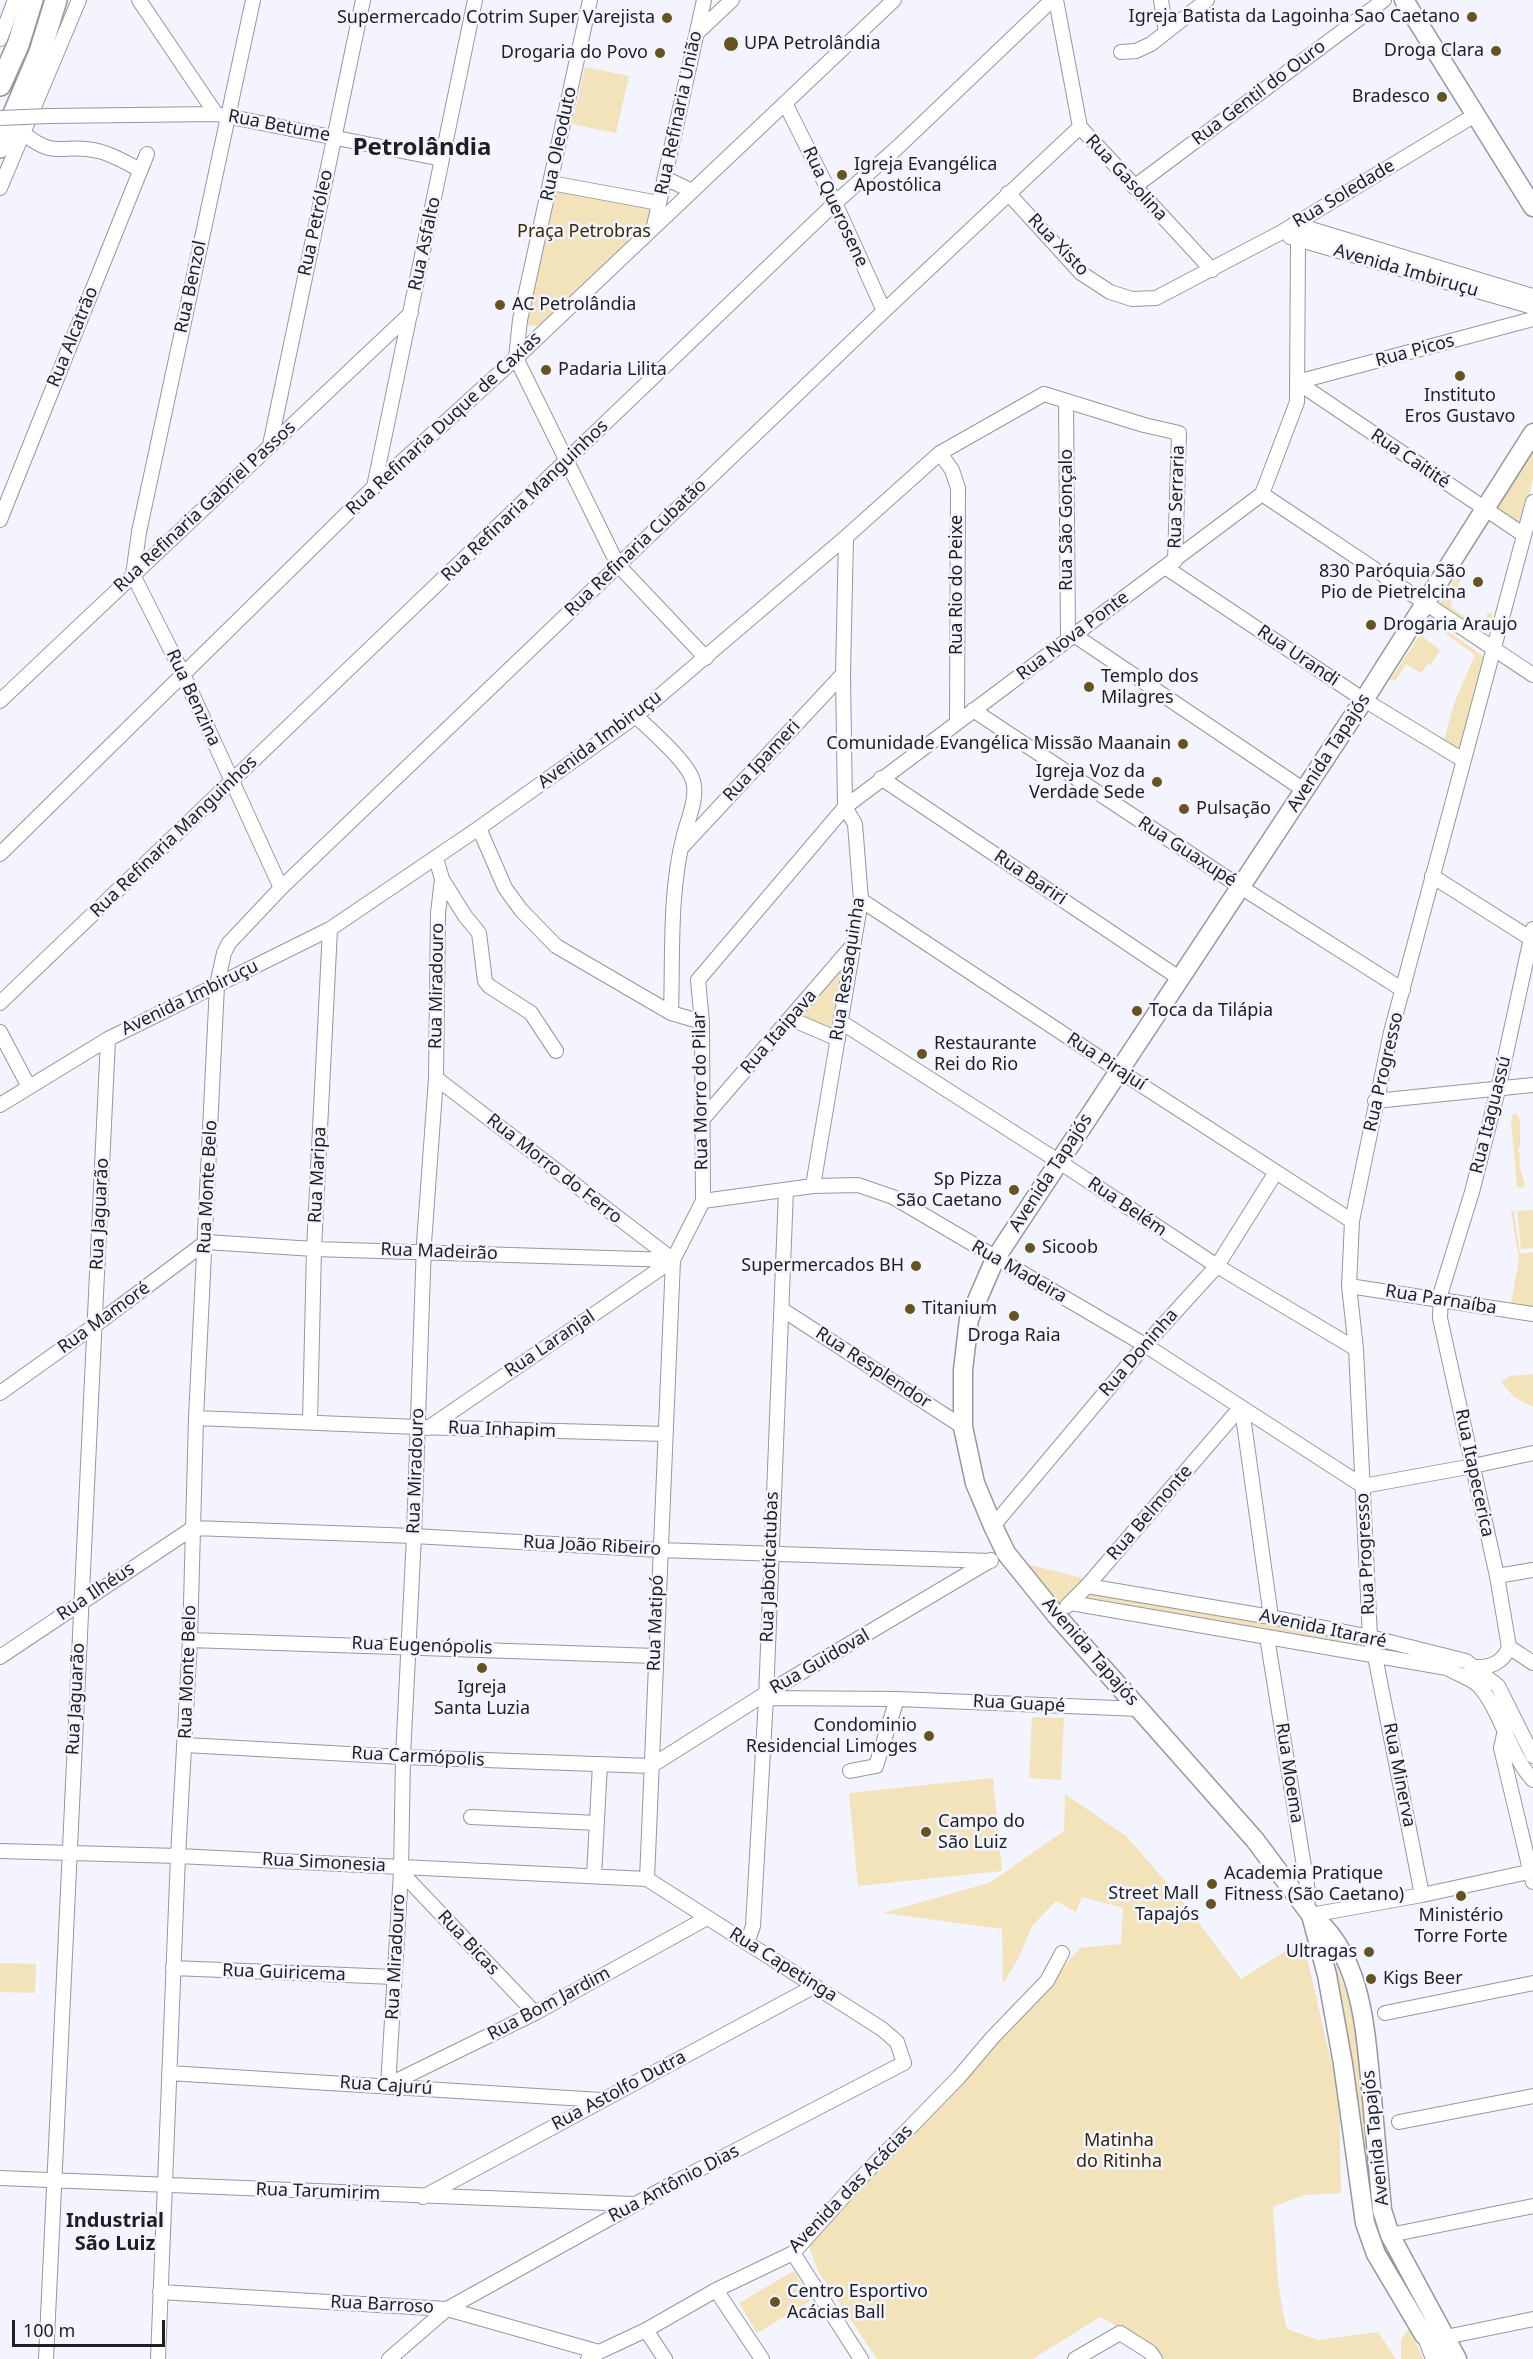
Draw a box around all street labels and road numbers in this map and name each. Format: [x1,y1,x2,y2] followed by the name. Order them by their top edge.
[651,29,707,197] street label: Rua Refinaria União
[1188,36,1330,150] street label: Rua Gentil do Ouro
[536,85,582,203] street label: Rua Oleoduto
[226,106,332,146] street label: Rua Betume
[1080,130,1172,226] street label: Rua Gasolina
[798,143,872,271] street label: Rua Querosene
[1289,155,1399,233] street label: Rua Soledade
[294,168,338,278] street label: Rua Petróleo
[405,195,445,293] street label: Rua Asfalto
[1023,209,1093,281] street label: Rua Xisto
[171,239,211,335] street label: Rua Benzol
[1331,240,1481,302] street label: Avenida Imbiruçu
[43,284,103,390] street label: Rua Alcatrão
[342,328,546,520] street label: Rua Refinaria Duque de Caxias
[1373,330,1457,372] street label: Rua Picos
[437,416,613,586] street label: Rua Refinaria Manguinhos
[110,417,300,597] street label: Rua Refinaria Gabriel Passos
[1366,425,1454,493] street label: Rua Caitité
[1164,445,1190,549] street label: Rua Serraria
[1056,449,1078,591] street label: Rua São Gonçalo
[561,475,711,621] street label: Rua Refinaria Cubatão
[946,515,968,655] street label: Rua Rio do Peixe
[1013,587,1133,685] street label: Rua Nova Ponte
[1253,621,1343,691] street label: Rua Urandi
[161,646,225,750] street label: Rua Benzina
[534,686,666,794] street label: Avenida Imbiruçu
[1283,690,1375,816] street label: Avenida Tapajós
[719,716,805,806] street label: Rua Ipameri
[86,752,262,922] street label: Rua Refinaria Manguinhos
[1134,812,1240,892] street label: Rua Guaxupé
[990,846,1070,910] street label: Rua Bariri
[826,896,870,1042] street label: Rua Ressaquinha
[425,923,449,1049] street label: Rua Miradouro
[118,956,262,1040] street label: Avenida Imbiruçu
[736,985,822,1079] street label: Rua Itaipava
[1360,1010,1408,1134] street label: Rua Progresso
[689,1011,713,1171] street label: Rua Morro do Pilar
[1062,1028,1150,1096] street label: Rua Pirajuí
[1466,1054,1516,1176] street label: Rua Itaguassú
[482,1109,626,1229] street label: Rua Morro do Ferro
[1005,1110,1097,1236] street label: Avenida Tapajós
[194,1119,222,1255] street label: Rua Monte Belo
[305,1126,331,1224] street label: Rua Maripa
[86,1157,114,1271] street label: Rua Jaguarão
[1083,1173,1171,1241] street label: Rua Belém
[967,1236,1071,1308] street label: Rua Madeira
[380,1239,498,1265] street label: Rua Madeirão
[54,1277,154,1359] street label: Rua Mamoré
[1384,1281,1498,1319] street label: Rua Parnaíba
[1095,1305,1183,1401] street label: Rua Doninha
[501,1306,599,1382] street label: Rua Laranjal
[811,1323,935,1413] street label: Rua Resplendor
[1450,1407,1498,1539] street label: Rua Itapecerica
[403,1408,429,1534] street label: Rua Miradouro
[448,1417,556,1443] street label: Rua Inhapim
[1103,1461,1197,1565] street label: Rua Belmonte
[757,1491,783,1643] street label: Rua Jaboticatubas
[1352,1492,1380,1616] street label: Rua Progresso
[522,1532,662,1560] street label: Rua João Ribeiro
[53,1558,139,1626] street label: Rua Ilhéus
[644,1574,668,1672] street label: Rua Matipó
[1037,1593,1143,1711] street label: Avenida Tapajós
[175,1605,201,1739] street label: Rua Monte Belo
[1257,1605,1389,1653] street label: Avenida Itararé
[766,1625,874,1699] street label: Rua Guidoval
[351,1633,493,1659] street label: Rua Eugenópolis
[62,1642,90,1756] street label: Rua Jaguarão
[972,1691,1066,1717] street label: Rua Guapé
[1270,1721,1308,1825] street label: Rua Moema
[1378,1721,1420,1829] street label: Rua Minerva
[351,1743,485,1771] street label: Rua Carmópolis
[262,1849,386,1877] street label: Rua Simonesia
[382,1893,410,2021] street label: Rua Miradouro
[433,1906,503,1980] street label: Rua Bicas
[725,1923,841,2007] street label: Rua Capetinga
[222,1960,346,1986] street label: Rua Guiricema
[484,1963,614,2045] street label: Rua Bom Jardim
[548,2047,690,2135] street label: Rua Astolfo Dutra
[1358,2069,1394,2207] street label: Avenida Tapajós
[339,2072,433,2100] street label: Rua Cajurú
[784,2121,918,2257] street label: Avenida das Acácias
[605,2140,743,2228] street label: Rua Antônio Dias
[255,2179,381,2205] street label: Rua Tarumirim
[330,2291,434,2319] street label: Rua Barroso

